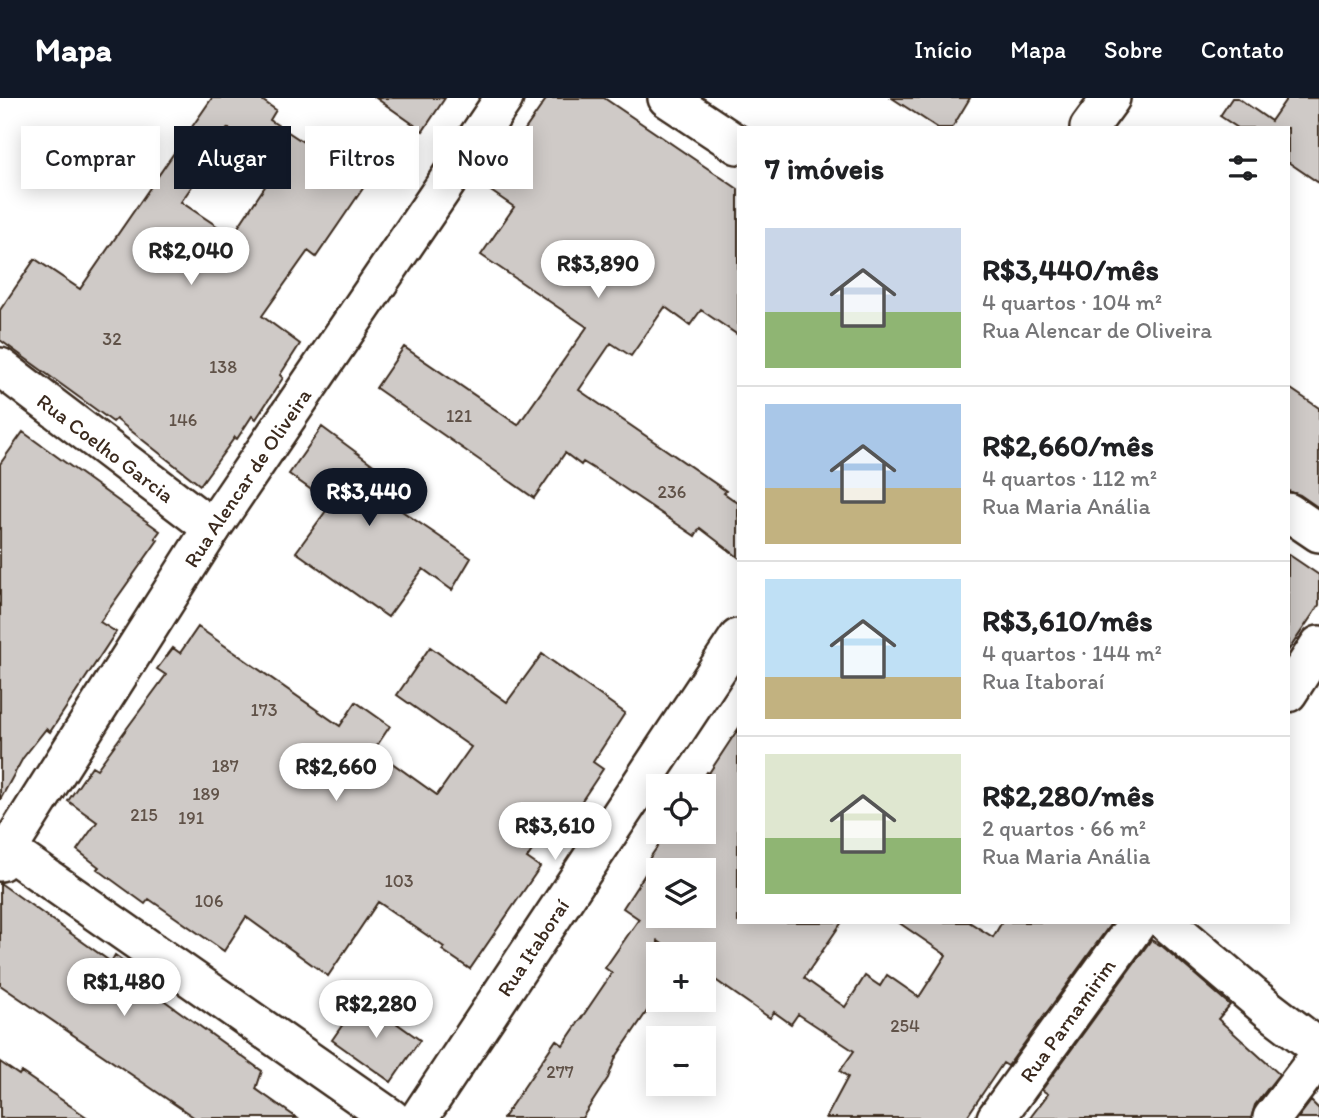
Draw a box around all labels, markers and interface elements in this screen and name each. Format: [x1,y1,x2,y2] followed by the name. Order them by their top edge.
[35,30,112,69] text: Mapa
[914,35,972,64] text: Início
[1010,35,1066,64] text: Mapa
[1104,35,1163,64] text: Sobre
[1201,35,1284,64] text: Contato
[21,126,160,189] chip: Comprar
[174,126,291,189] chip: Alugar
[305,126,419,189] chip: Filtros
[433,126,533,189] chip: Novo
[1224,149,1262,187] icon: filters
[765,150,884,187] text: 7 imóveis
[126,228,256,287] pin: R$2,040
[148,236,234,264] text: R$2,040
[533,240,663,300] pin: R$3,890
[557,249,639,277] text: R$3,890
[982,251,1159,288] text: R$3,440/mês
[821,256,905,340] icon: home
[982,288,1162,316] text: 4 quartos · 104 m²
[982,316,1212,344] text: Rua Alencar de Oliveira
[102,328,122,350] house number: 32
[209,356,237,378] house number: 138
[178,383,316,572] street label: Rua Alencar de Oliveira
[33,388,179,507] street label: Rua Coelho Garcia
[446,405,472,427] house number: 121
[169,409,197,431] house number: 146
[982,427,1154,464] text: R$2,660/mês
[821,432,905,516] icon: home
[982,464,1157,492] text: 4 quartos · 112 m²
[304,468,434,528] pin: R$3,440
[326,477,412,505] text: R$3,440
[658,481,686,503] house number: 236
[982,492,1150,520] text: Rua Maria Anália
[982,602,1153,639] text: R$3,610/mês
[821,607,905,691] icon: home
[982,639,1162,667] text: 4 quartos · 144 m²
[982,667,1104,695] text: Rua Itaboraí
[250,699,278,721] house number: 173
[271,744,401,803] pin: R$2,660
[295,752,377,780] text: R$2,660
[211,755,239,777] house number: 187
[646,774,716,1096] map controls
[646,774,716,844] button: locate
[982,777,1154,814] text: R$2,280/mês
[821,782,905,866] icon: home
[192,783,220,805] house number: 189
[490,802,620,862] pin: R$3,610
[130,804,158,826] house number: 215
[178,807,204,829] house number: 191
[515,811,595,839] text: R$3,610
[982,814,1146,842] text: 2 quartos · 66 m²
[982,842,1150,870] text: Rua Maria Anália
[646,858,716,928] button: layers
[384,870,414,892] house number: 103
[195,890,223,912] house number: 106
[491,893,574,1001] street label: Rua Itaboraí
[646,942,716,1012] button: +
[1014,953,1120,1087] street label: Rua Parnamirim
[59,958,189,1018] pin: R$1,480
[83,967,165,995] text: R$1,480
[311,981,441,1040] pin: R$2,280
[335,989,417,1017] text: R$2,280
[890,1015,920,1037] house number: 254
[646,1026,716,1096] button: −
[546,1061,574,1083] house number: 277

